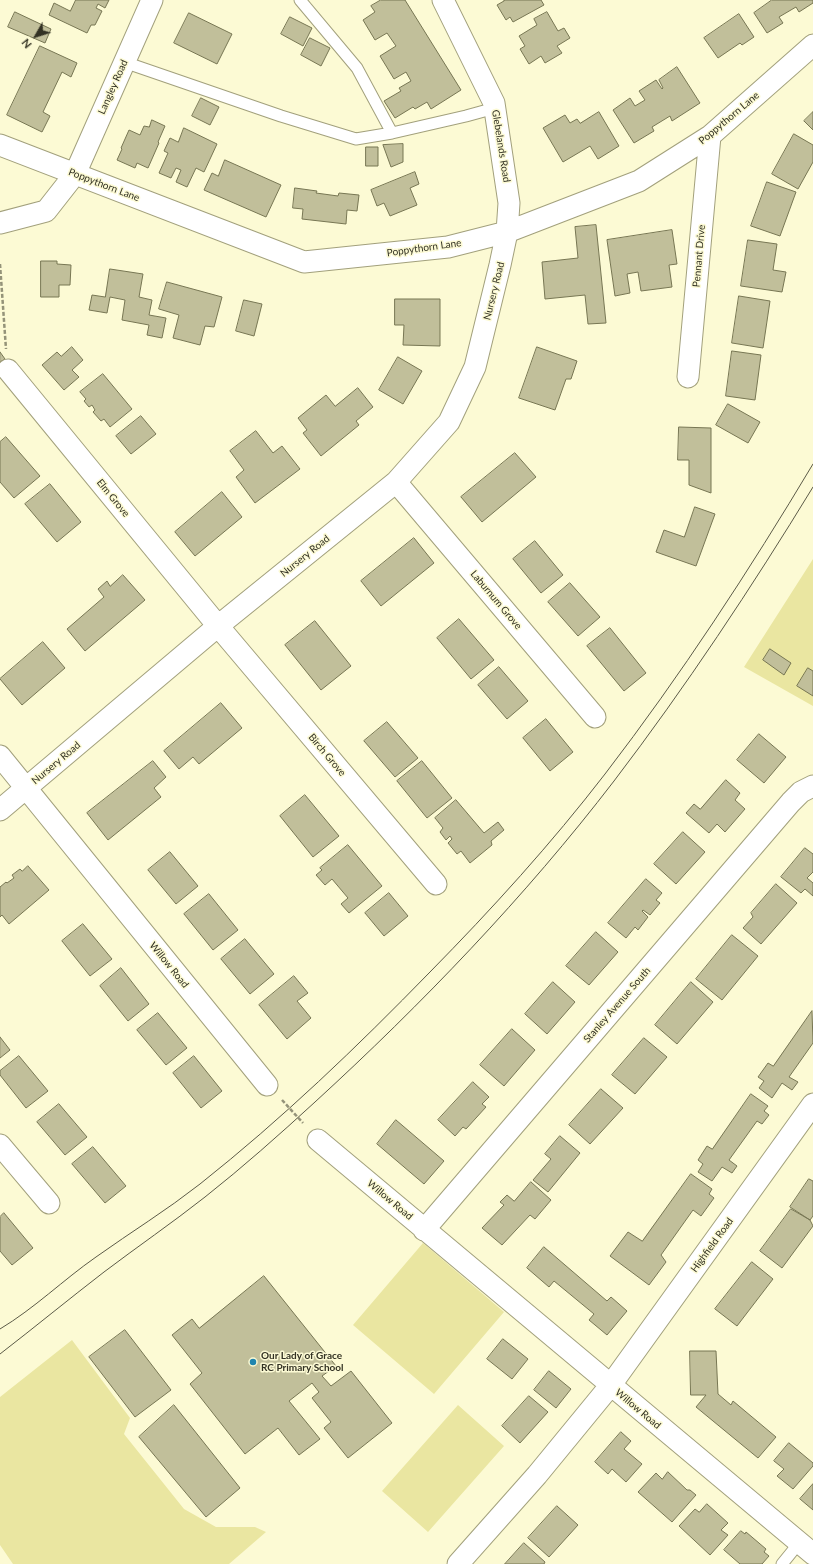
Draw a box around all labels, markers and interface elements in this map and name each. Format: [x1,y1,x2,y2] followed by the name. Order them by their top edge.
[16,16,56,56] north arrow
[19,36,34,51] text: N
[96,58,130,116] street label: Langley Road
[696,89,762,147] street label: Poppythorn Lane
[489,109,513,183] street label: Glebelands Road
[67,166,141,204] street label: Poppythorn Lane
[690,224,708,288] street label: Pennant Drive
[386,237,462,259] street label: Poppythorn Lane
[481,261,507,321] street label: Nursery Road
[94,477,132,519] street label: Elm Grove
[278,532,332,580] street label: Nursery Road
[468,568,524,632] street label: Laburnum Grove
[306,731,348,779] street label: Birch Grove
[29,739,83,787] street label: Nursery Road
[147,940,191,990] street label: Willow Road
[581,965,653,1045] street label: Stanley Avenue South
[365,1178,415,1222] street label: Willow Road
[688,1215,736,1275] street label: Highfield Road
[261,1350,344,1374] place label: Our Lady of Grace RC Primary School
[248,1357,258,1367] marker: Our Lady of Grace RC Primary School
[613,1387,663,1431] street label: Willow Road

